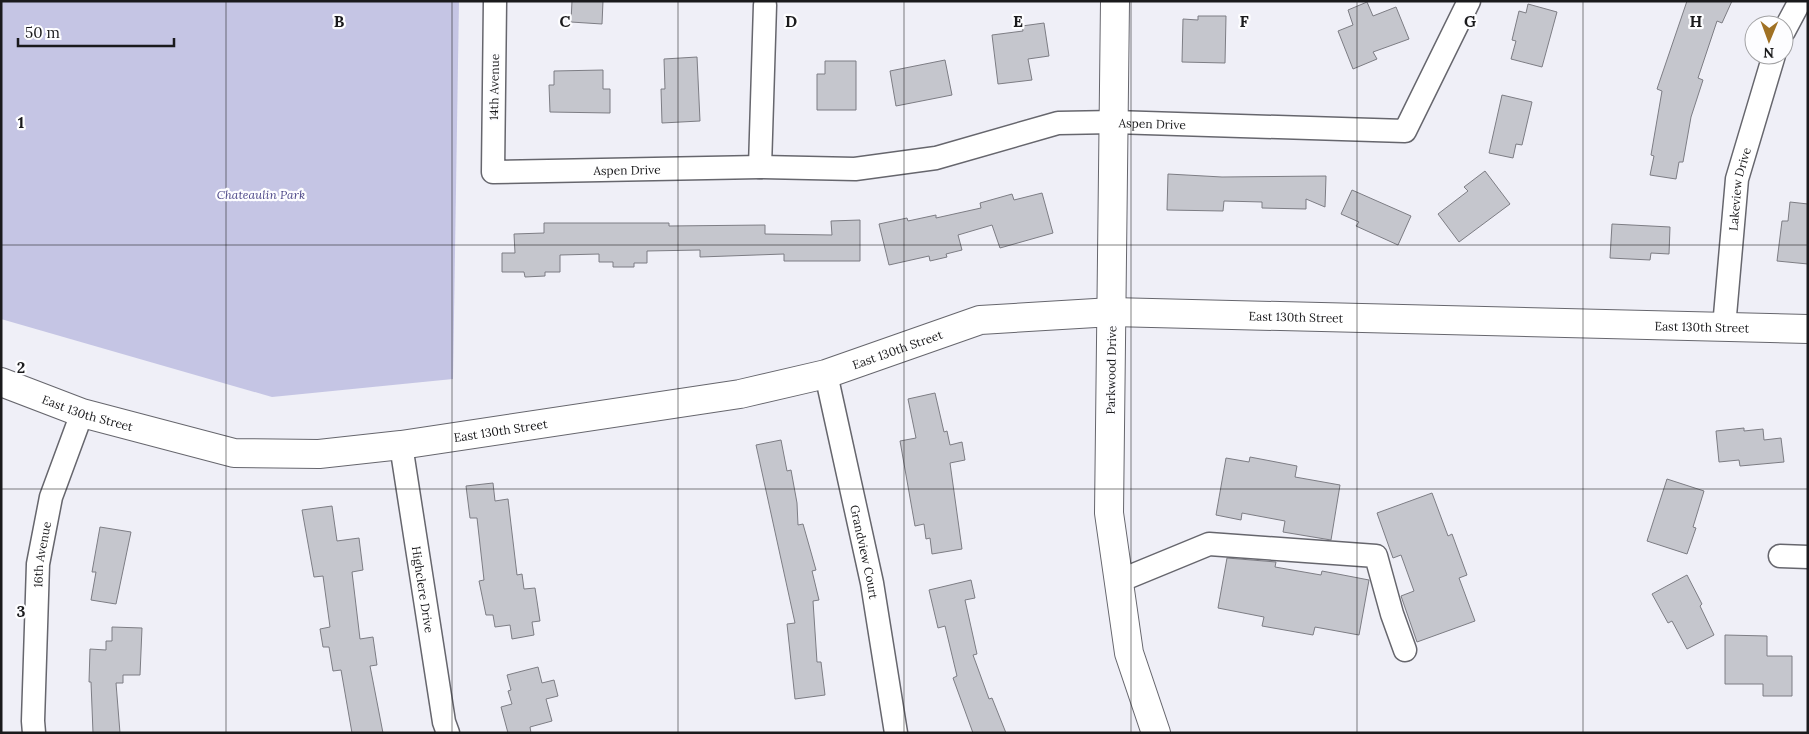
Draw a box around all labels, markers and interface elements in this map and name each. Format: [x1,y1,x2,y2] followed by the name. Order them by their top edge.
[334,11,345,31] text: B
[559,11,571,31] text: C
[785,11,797,31] text: D
[1013,11,1023,31] text: E
[1239,11,1249,31] text: F
[1464,11,1476,31] text: G
[1690,11,1703,31] text: H
[18,15,174,47] scale bar
[1744,15,1794,65] north arrow
[25,23,60,42] text: 50 m
[1763,44,1774,62] text: N
[486,53,502,120] street label: 14th Avenue
[18,112,24,132] text: 1
[1117,115,1187,132] street label: Aspen Drive
[1725,145,1754,232] street label: Lakeview Drive
[592,161,661,178] street label: Aspen Drive
[217,187,305,202] park label: Chateaulin Park
[1249,308,1344,325] street label: East 130th Street
[1654,318,1750,335] street label: East 130th Street
[1103,325,1119,415] street label: Parkwood Drive
[850,326,945,372] street label: East 130th Street
[17,357,25,377] text: 2
[40,391,135,434] street label: East 130th Street
[453,416,549,444] street label: East 130th Street
[847,503,882,600] street label: Grandview Court
[30,519,54,588] street label: 16th Avenue
[409,545,438,634] street label: Highclere Drive
[17,601,26,621] text: 3

